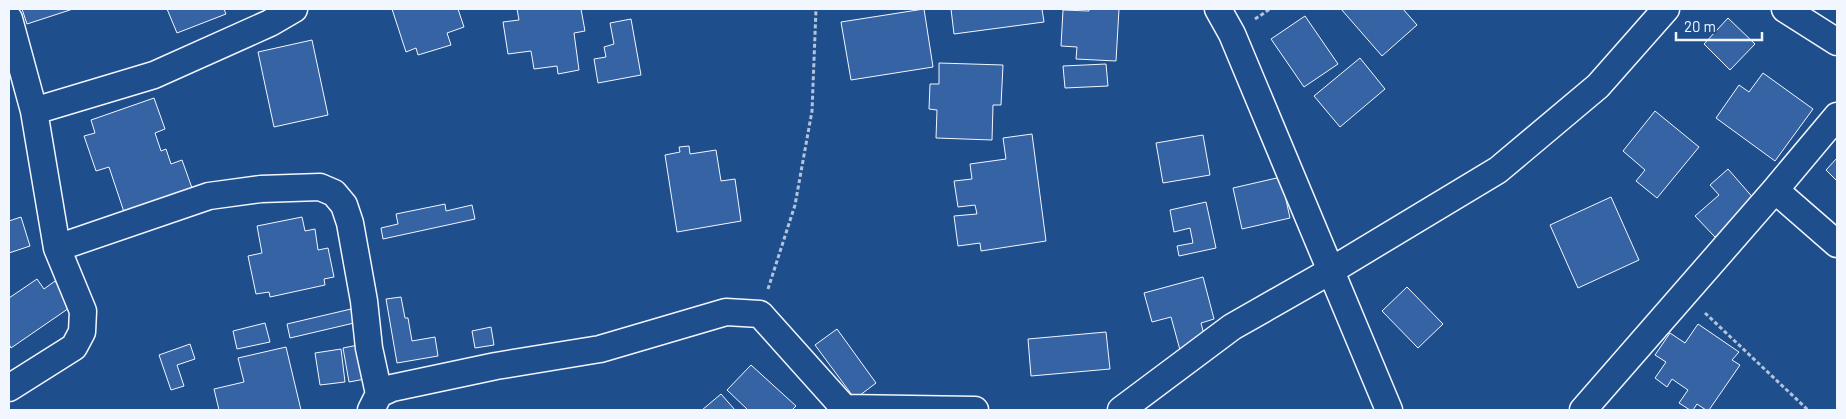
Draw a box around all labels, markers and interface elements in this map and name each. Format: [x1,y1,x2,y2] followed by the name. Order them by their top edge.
[1676,10,1762,42] scale bar
[1684,17,1716,35] text: 20 m

